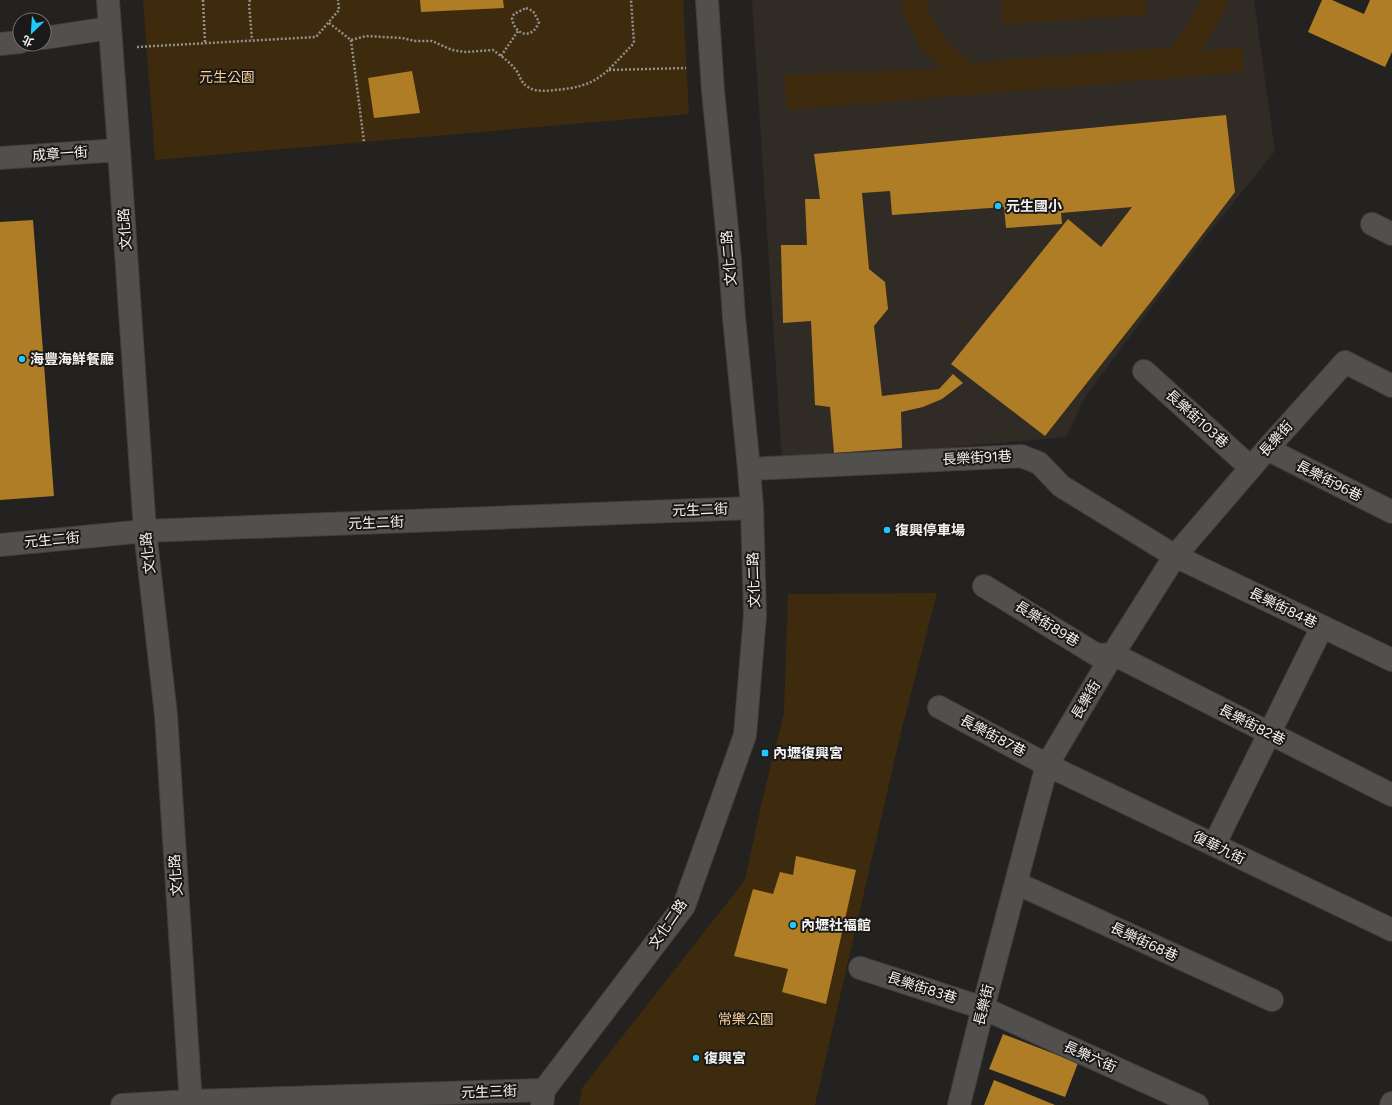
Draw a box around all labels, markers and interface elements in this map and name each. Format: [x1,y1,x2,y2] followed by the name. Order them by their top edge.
[12,12,52,52] north arrow
[20,32,36,49] text: 北
[199,69,255,86] park label: 元生公園
[31,144,89,164] street label: 成章一街
[1006,198,1062,215] place label: 元生國小
[993,201,1003,211] marker: 元生國小
[115,207,135,251] street label: 文化路
[718,229,740,287] street label: 文化二路
[30,351,114,368] place label: 海豐海鮮餐廳
[17,354,27,364] marker: 海豐海鮮餐廳
[1162,386,1232,452] street label: 長樂街103巷
[1256,418,1296,460] street label: 長樂街
[942,448,1012,468] street label: 長樂街91巷
[1293,457,1365,505] street label: 長樂街96巷
[672,501,728,519] street label: 元生二街
[348,514,404,532] street label: 元生二街
[895,522,965,539] place label: 復興停車場
[882,525,892,535] marker: 復興停車場
[23,529,81,551] street label: 元生二街
[137,531,159,575] street label: 文化路
[745,552,763,608] street label: 文化二路
[1246,584,1320,632] street label: 長樂街84巷
[1012,598,1082,650] street label: 長樂街89巷
[1068,678,1104,722] street label: 長樂街
[1216,701,1288,749] street label: 長樂街82巷
[957,712,1029,760] street label: 長樂街87巷
[773,745,843,762] place label: 內壢復興宮
[760,748,770,758] marker: 內壢復興宮
[1190,828,1248,868] street label: 復華九街
[166,853,186,897] street label: 文化路
[645,896,691,952] street label: 文化二路
[801,917,871,934] place label: 內壢社福館
[1108,919,1180,965] street label: 長樂街68巷
[788,920,798,930] marker: 內壢社福館
[885,969,959,1007] street label: 長樂街83巷
[971,983,997,1027] street label: 長樂街
[718,1011,774,1028] park label: 常樂公園
[1061,1038,1119,1076] street label: 長樂六街
[704,1050,746,1067] place label: 復興宮
[691,1053,701,1063] marker: 復興宮
[461,1083,517,1101] street label: 元生三街

